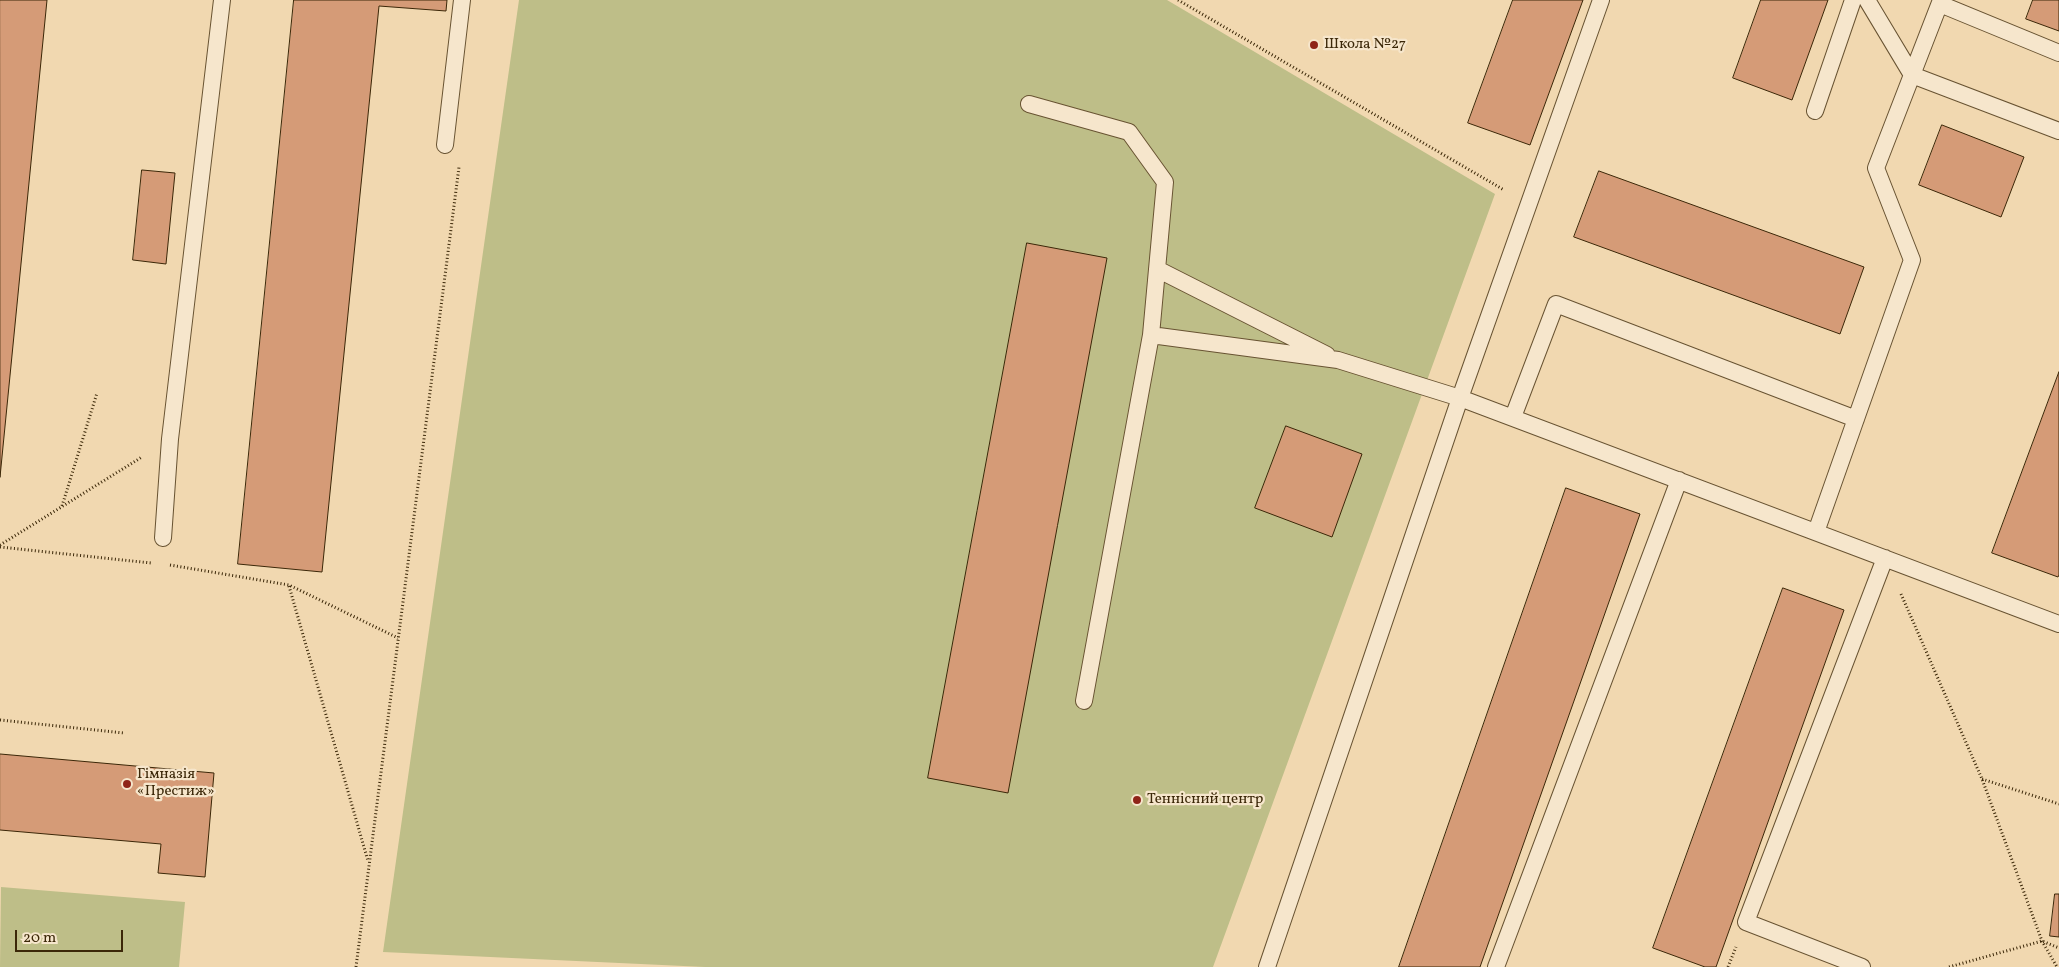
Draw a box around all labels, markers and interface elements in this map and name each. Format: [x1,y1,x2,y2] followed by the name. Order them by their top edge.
[1324,36,1406,54] place label: Школа №27
[1308,39,1320,51] marker: Школа №27
[137,766,215,801] place label: Гімназія «Престиж»
[121,778,133,790] marker: Гімназія «Престиж»
[1147,791,1263,809] place label: Теннісний центр
[1131,794,1143,806] marker: Теннісний центр
[18,920,125,952] scale bar
[23,928,56,949] text: 20 m

